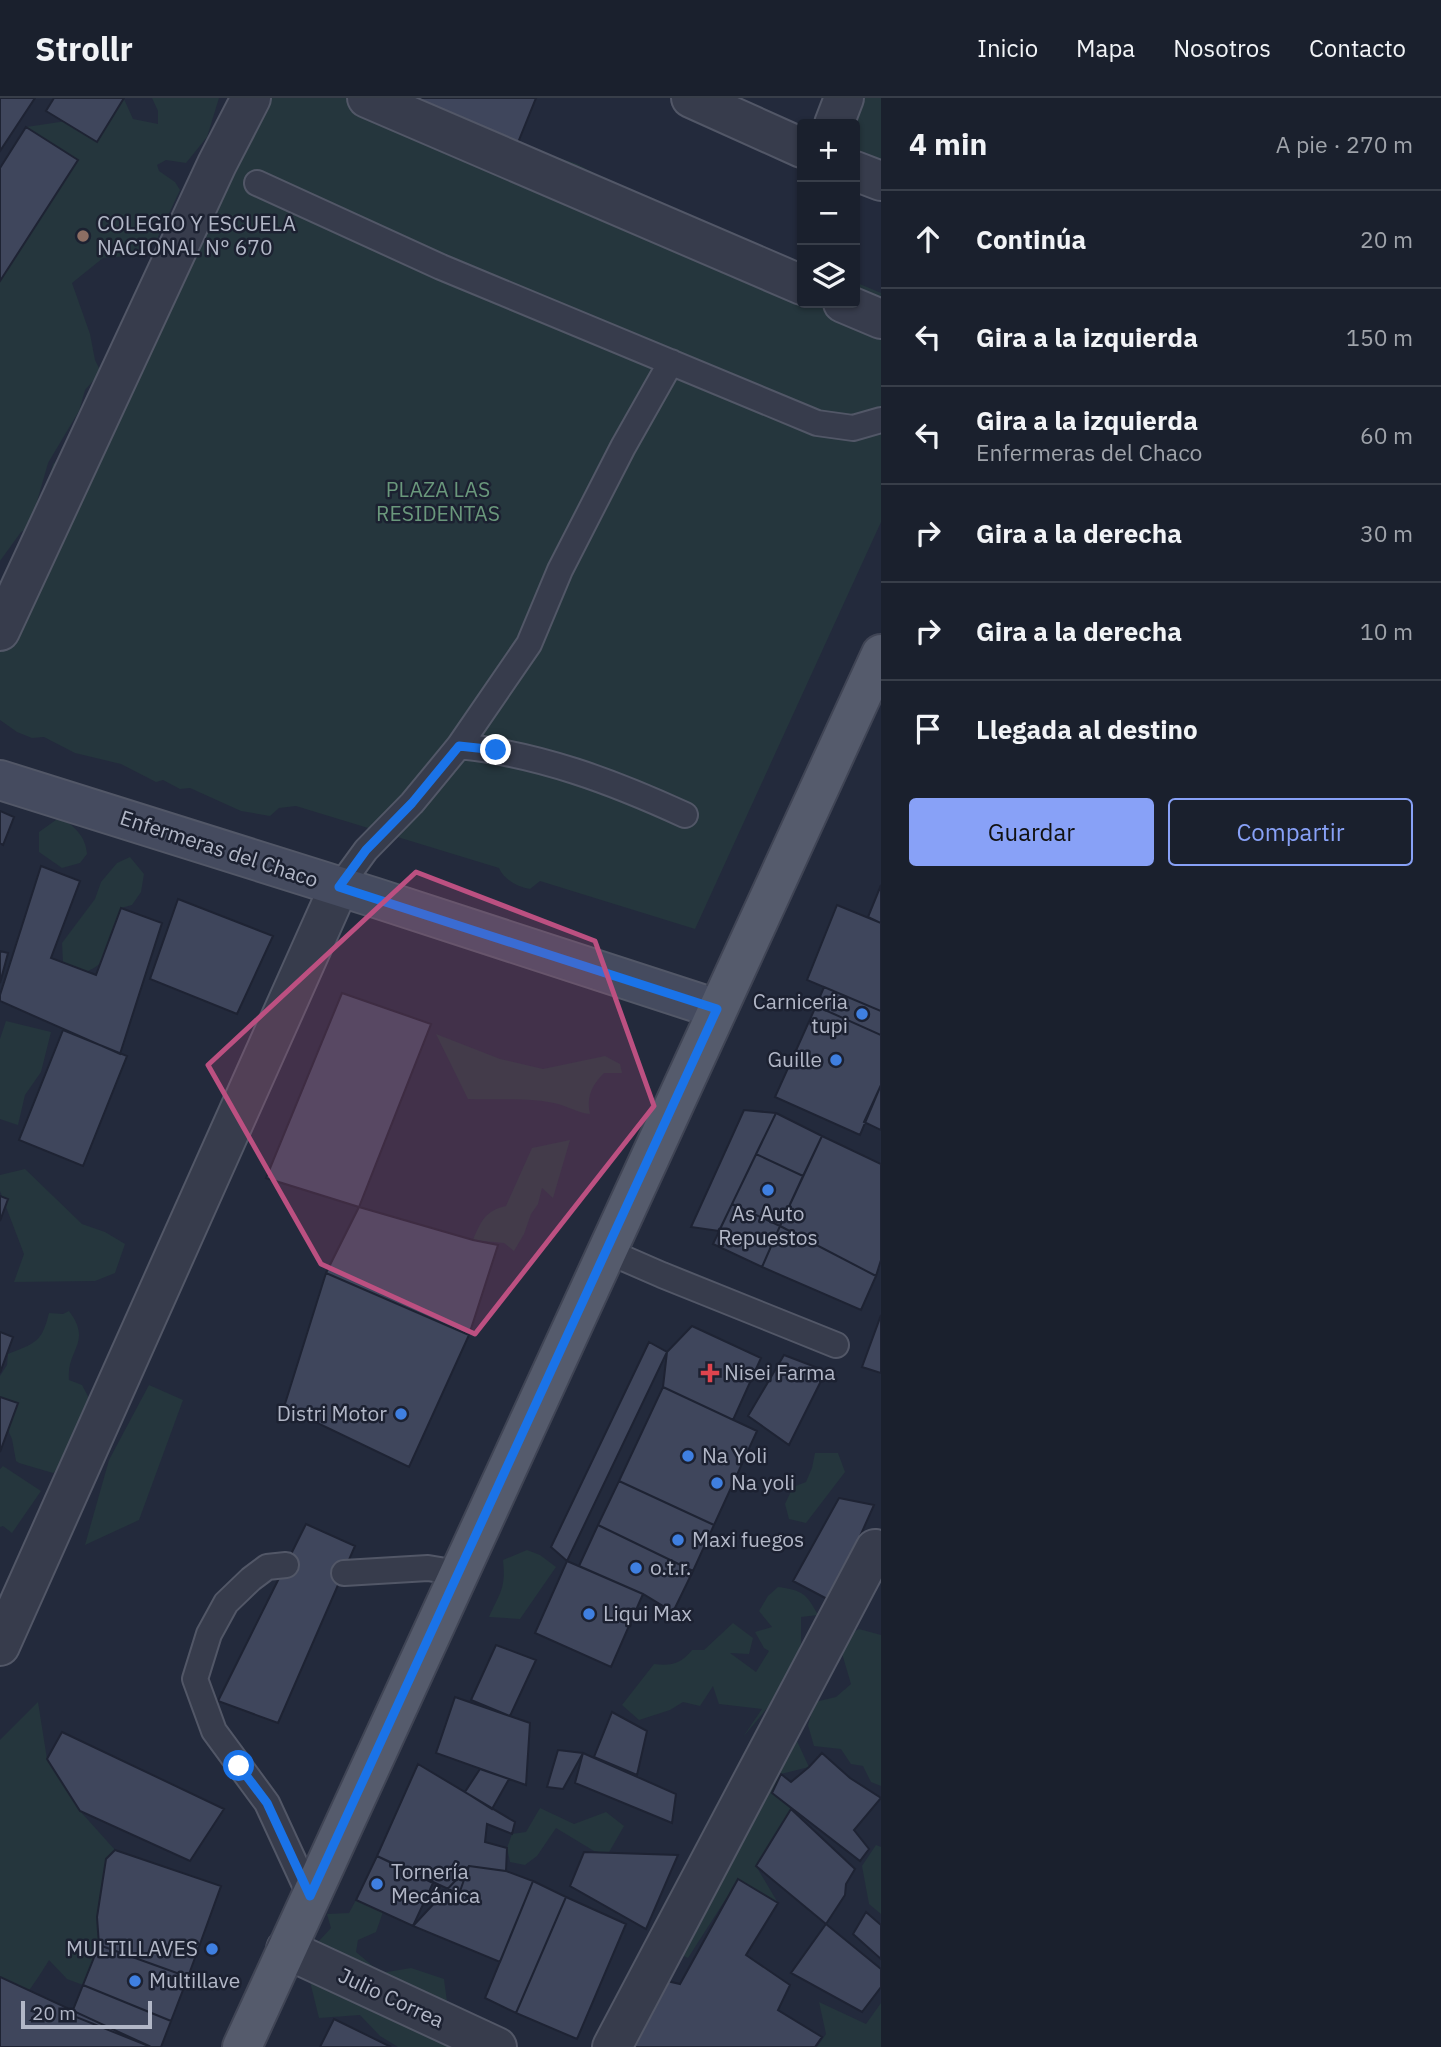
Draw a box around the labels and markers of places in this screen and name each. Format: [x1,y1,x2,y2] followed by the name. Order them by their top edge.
[97,209,296,261] place label: COLEGIO Y ESCUELA NACIONAL N° 670
[75,228,91,244] marker: COLEGIO Y ESCUELA NACIONAL N° 670
[753,987,848,1039] place label: Carniceria tupi
[854,1006,870,1022] marker: Carniceria tupi
[767,1045,822,1073] place label: Guille
[828,1052,844,1068] marker: Guille
[760,1182,776,1198] marker: As Auto Repuestos
[718,1199,818,1251] place label: As Auto Repuestos
[724,1358,835,1386] place label: Nisei Farma
[702,1365,718,1381] marker: Nisei Farma
[277,1399,387,1427] place label: Distri Motor
[393,1406,409,1422] marker: Distri Motor
[702,1441,767,1469] place label: Na Yoli
[680,1448,696,1464] marker: Na Yoli
[731,1468,795,1496] place label: Na yoli
[709,1475,725,1491] marker: Na yoli
[692,1525,804,1553] place label: Maxi fuegos
[670,1532,686,1548] marker: Maxi fuegos
[650,1553,692,1581] place label: o.t.r.
[628,1560,644,1576] marker: o.t.r.
[603,1599,692,1627] place label: Liqui Max
[581,1606,597,1622] marker: Liqui Max
[391,1857,480,1909] place label: Tornería Mecánica
[369,1876,385,1892] marker: Tornería Mecánica
[66,1934,198,1962] place label: MULTILLAVES
[204,1941,220,1957] marker: MULTILLAVES
[149,1966,240,1994] place label: Multillave
[127,1973,143,1989] marker: Multillave

